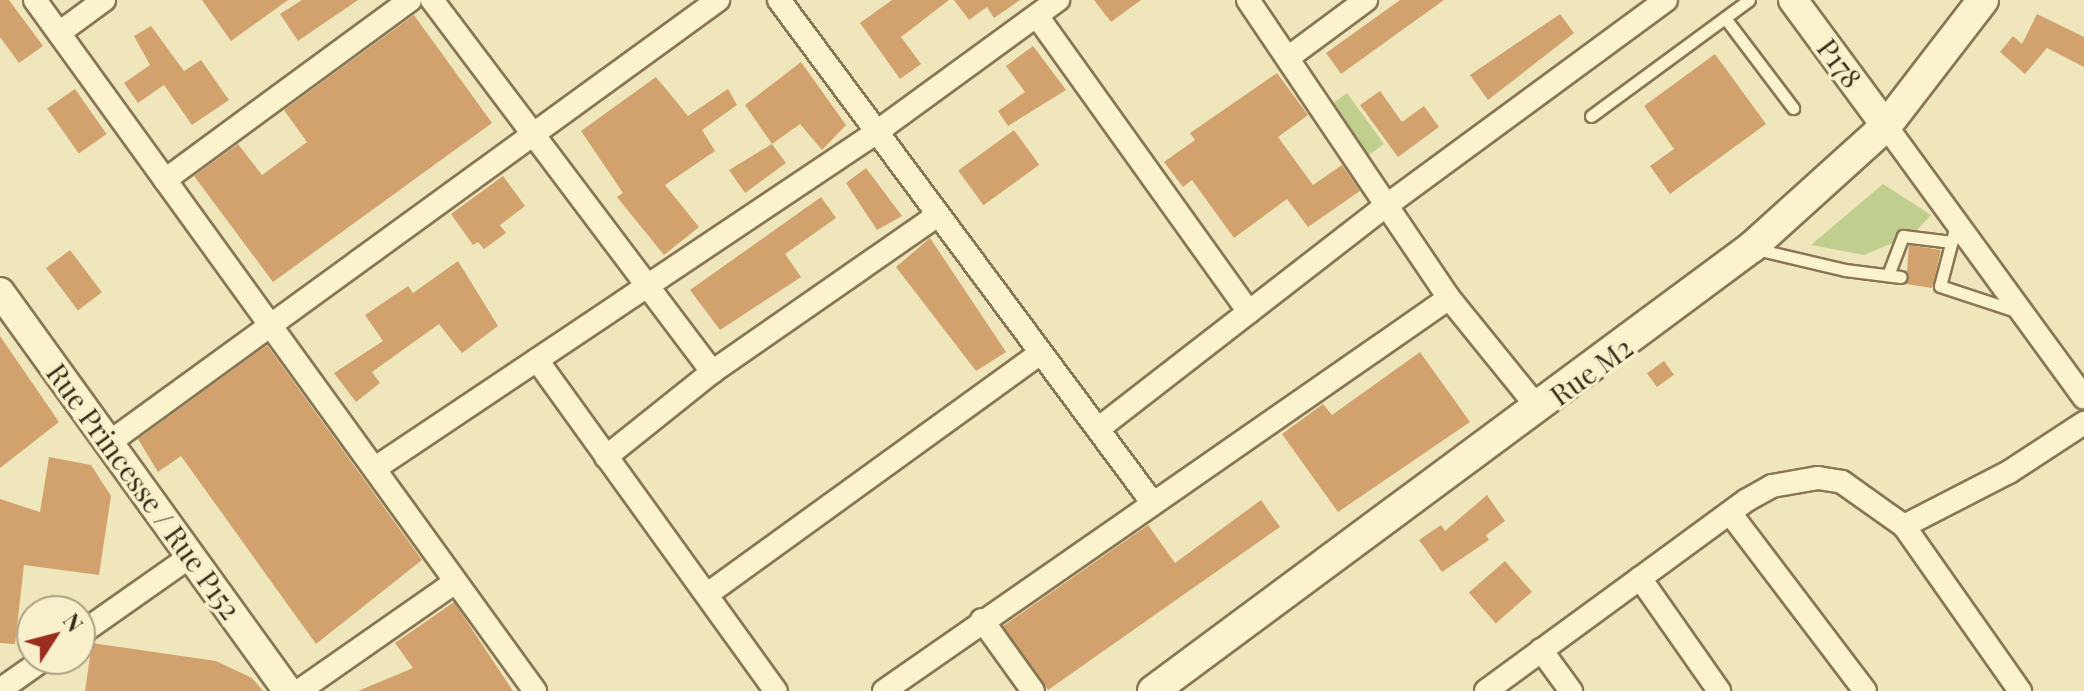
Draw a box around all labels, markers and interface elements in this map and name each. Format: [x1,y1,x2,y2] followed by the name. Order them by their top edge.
[1811,32,1869,94] street label: P178
[1543,330,1639,412] street label: Rue M2
[40,357,248,625] street label: Rue Princesse / Rue P152
[16,595,96,675] north arrow
[57,607,91,637] text: N

